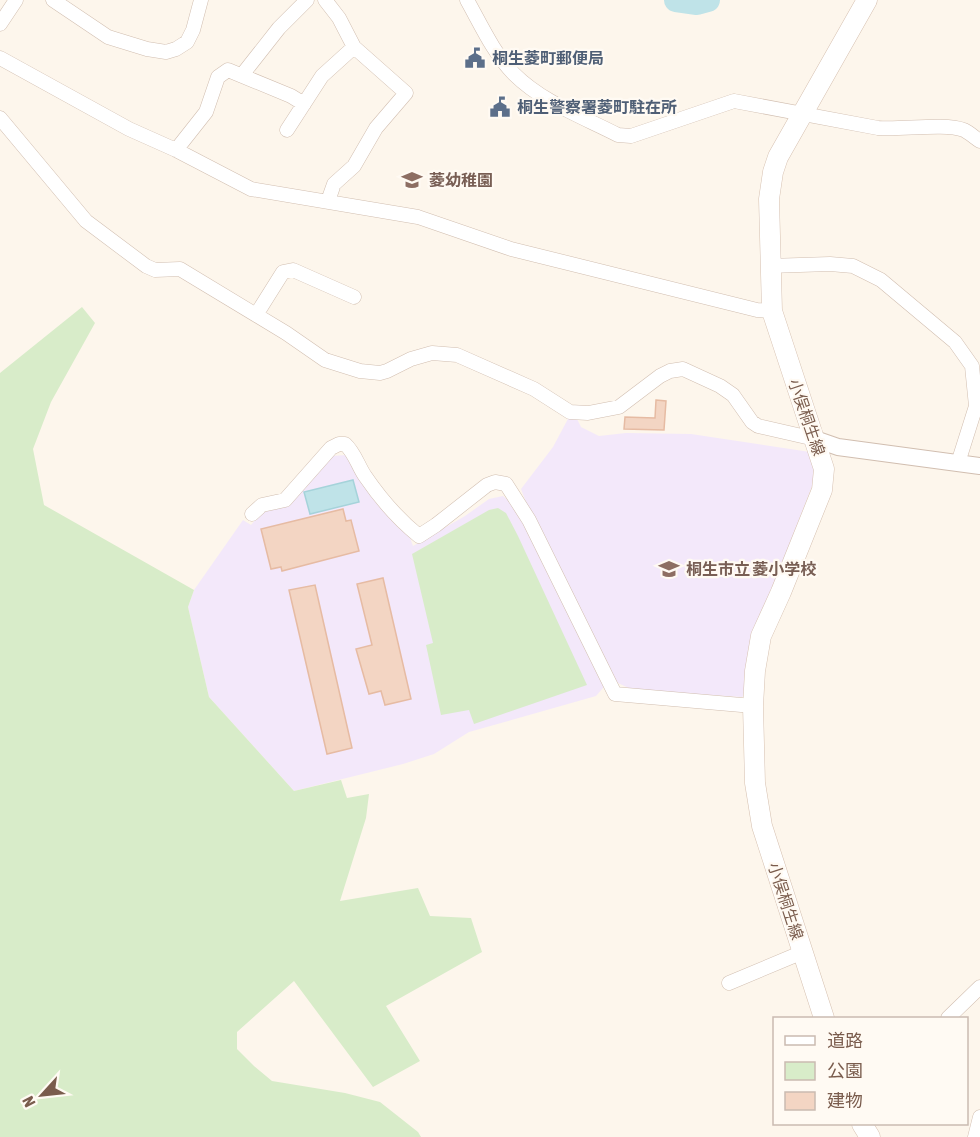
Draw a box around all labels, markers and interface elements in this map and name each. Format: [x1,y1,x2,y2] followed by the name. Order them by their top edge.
[463,46,487,70] public building icon: 桐生菱町郵便局
[492,49,604,67] place label: 桐生菱町郵便局
[488,95,512,119] public building icon: 桐生警察署菱町駐在所
[517,98,677,116] place label: 桐生警察署菱町駐在所
[400,168,424,192] school or university icon: 菱幼稚園
[429,171,493,189] place label: 菱幼稚園
[785,376,829,458] street label: 小俣桐生線
[657,557,681,581] school or university icon: 桐生市立 菱小学校
[686,560,816,578] place label: 桐生市立 菱小学校
[765,860,807,942] street label: 小俣桐生線
[773,1017,968,1125] legend
[827,1030,863,1051] text: 道路
[827,1060,863,1081] text: 公園
[12,1065,72,1125] north arrow
[827,1090,863,1111] text: 建物
[18,1094,39,1110] text: N

